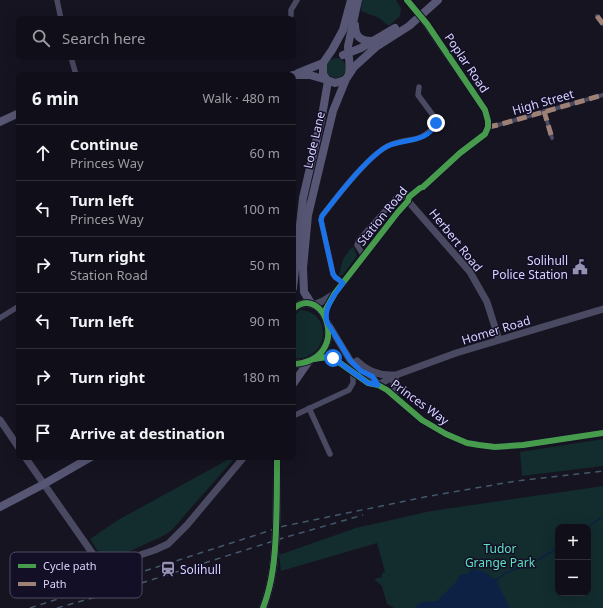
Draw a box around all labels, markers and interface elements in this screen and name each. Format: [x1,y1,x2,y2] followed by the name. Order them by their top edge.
[16,16,296,60] search box
[30,27,52,49] icon: search
[62,28,145,48] text: Search here
[441,30,493,96] street label: Poplar Road
[510,85,576,119] street label: High Street
[32,87,79,110] text: 6 min
[202,89,280,107] text: Walk · 480 m
[299,110,329,170] street label: Lode Lane
[427,114,445,132] route end
[70,134,138,154] text: Continue
[32,142,54,164] icon: ahead
[250,144,280,162] text: 60 m
[70,154,144,172] text: Princes Way
[353,183,411,249] street label: Station Road
[70,190,134,210] text: Turn left
[32,198,54,220] icon: left
[242,200,280,218] text: 100 m
[425,205,487,275] street label: Herbert Road
[70,210,144,228] text: Princes Way
[70,246,145,266] text: Turn right
[492,252,568,283] place label: Solihull Police Station
[32,254,54,276] icon: right
[250,256,280,274] text: 50 m
[571,258,589,276] public building icon: Solihull Police Station
[70,266,148,284] text: Station Road
[32,310,54,332] icon: left
[70,311,134,331] text: Turn left
[460,311,532,349] street label: Homer Road
[250,312,280,330] text: 90 m
[324,349,342,367] route start
[32,366,54,388] icon: right
[70,367,145,387] text: Turn right
[242,368,280,386] text: 180 m
[388,375,453,429] street label: Princes Way
[32,422,54,444] icon: arrive
[70,423,225,443] text: Arrive at destination
[555,524,591,596] map controls
[555,524,591,560] button: +
[465,540,536,571] park label: Tudor Grange Park
[10,552,142,598] legend
[43,558,96,573] text: Cycle path
[159,560,177,578] station icon: Solihull
[555,560,591,596] button: −
[180,561,221,578] place label: Solihull
[43,576,67,591] text: Path

